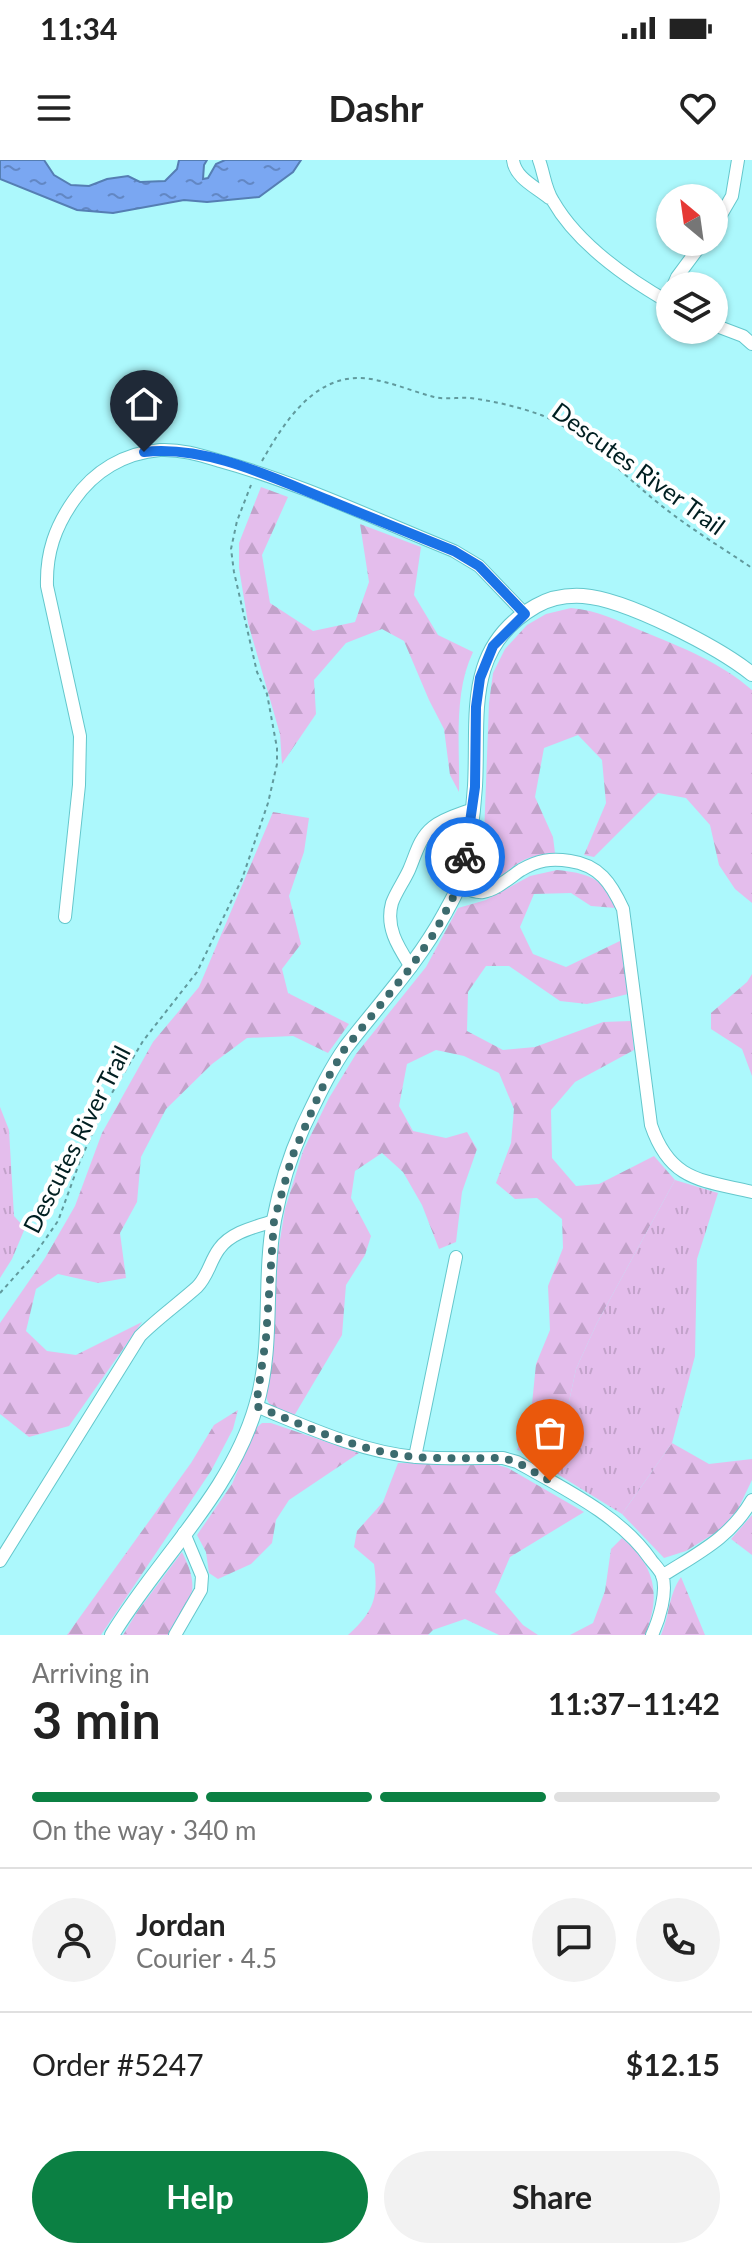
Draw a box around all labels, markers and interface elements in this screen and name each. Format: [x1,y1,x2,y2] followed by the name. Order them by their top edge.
[40,10,117,46] text: 11:34
[32,86,76,130] icon: menu
[329,86,423,130] text: Dashr
[676,86,720,130] icon: heart
[656,184,728,256] north arrow
[656,184,728,344] map controls
[656,272,728,344] button: layers
[110,370,178,452] pin
[122,382,166,426] icon: home
[547,396,731,540] street label: Descutes River Trail
[425,817,505,897] courier
[443,835,487,879] icon: bike
[16,1041,136,1237] street label: Descutes River Trail
[516,1399,584,1481] pin
[528,1411,572,1455] icon: bag
[32,1657,150,1689] text: Arriving in
[548,1685,720,1721] text: 11:37–11:42
[32,1688,161,1750] text: 3 min
[32,1814,256,1846] text: On the way · 340 m
[32,1898,116,1982] button: person
[532,1898,616,1982] button: chat
[636,1898,720,1982] button: phone
[136,1906,226,1942] text: Jordan
[136,1942,277,1974] text: Courier · 4.5
[32,2046,204,2082] text: Order #5247
[626,2046,720,2082] text: $12.15
[32,2151,368,2243] button: Help
[384,2151,720,2243] button: Share

